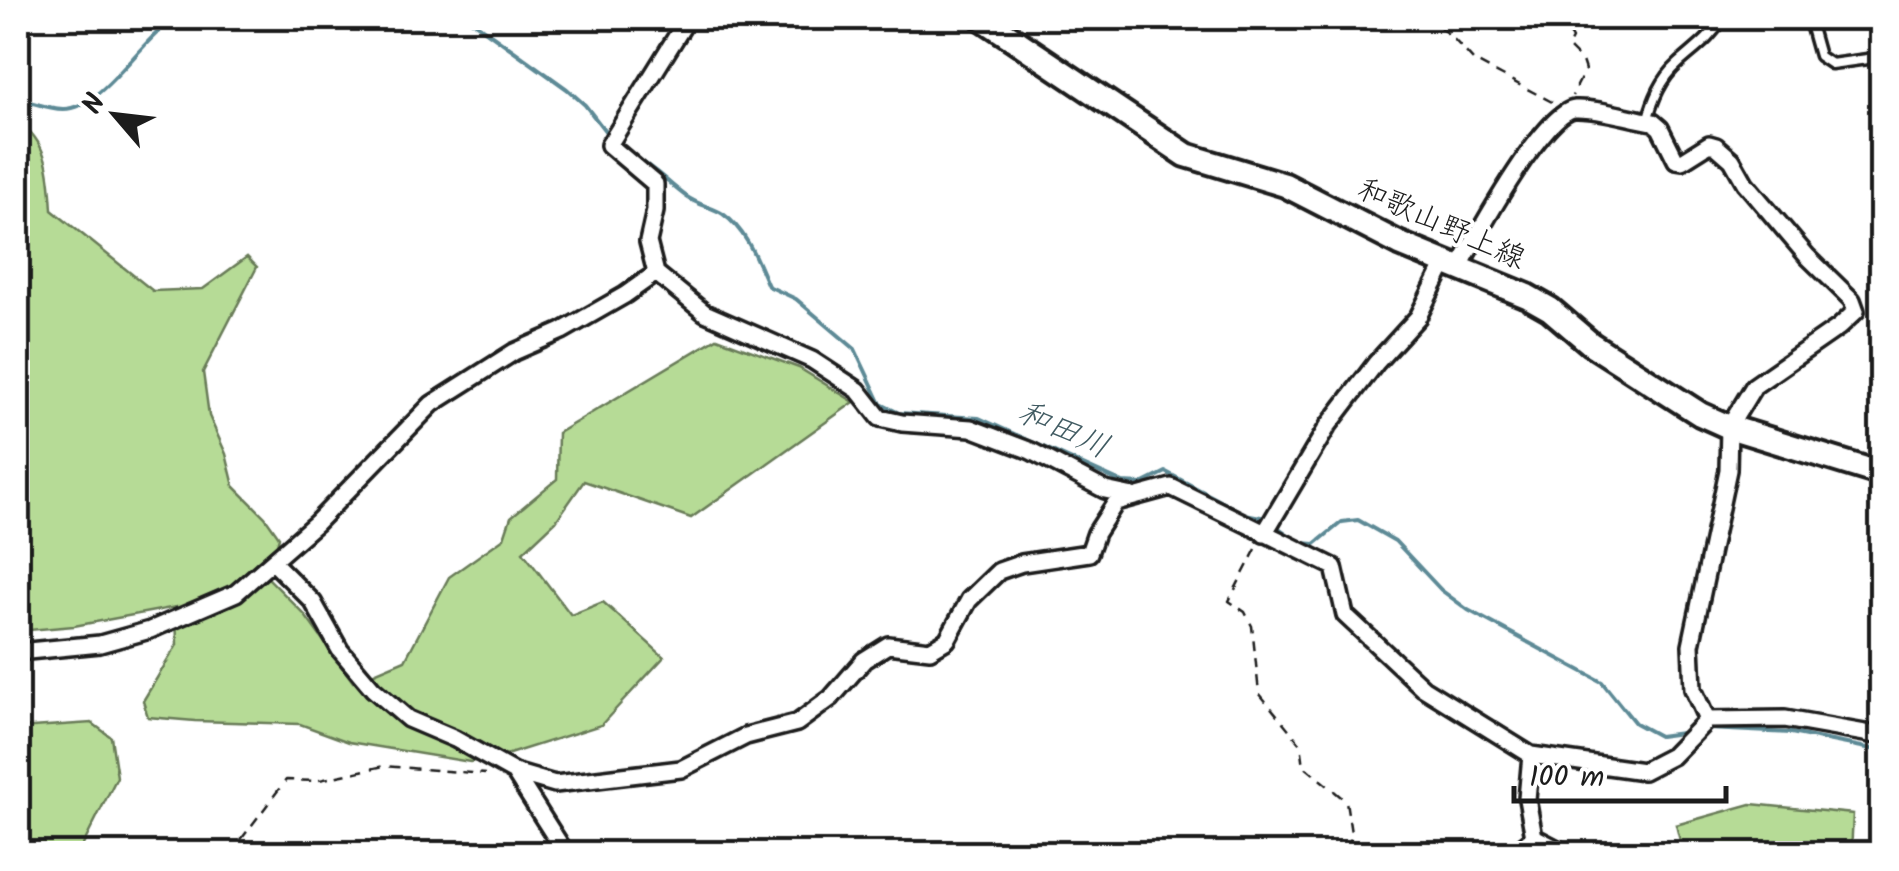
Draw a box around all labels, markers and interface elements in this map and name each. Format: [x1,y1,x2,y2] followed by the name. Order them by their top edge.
[65,65,165,165] north arrow
[71,86,119,123] text: N
[1349,166,1533,284] street label: 和歌山野上線
[1009,388,1117,474] water label: 和田川
[1514,741,1726,803] scale bar
[1529,754,1604,802] text: 100 m

